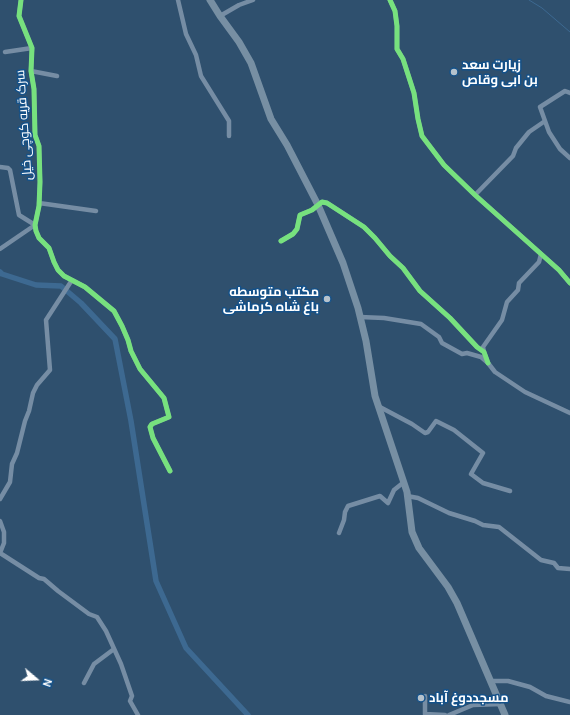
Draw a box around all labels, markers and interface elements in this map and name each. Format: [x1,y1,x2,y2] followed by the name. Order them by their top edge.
[462,57,538,88] place label: زیارت سعد بن ابی وقاص
[449,67,459,77] marker: زیارت سعد بن ابی وقاص
[12,69,36,181] street label: سرک قریه کوچی خیل
[223,284,319,315] place label: مکتب متوسطه باغ شاه کرماشی
[322,294,332,304] marker: مکتب متوسطه باغ شاه کرماشی
[16,659,56,699] north arrow
[39,677,55,689] text: N
[429,690,508,706] place label: مسجددوغ آباد
[416,693,426,703] marker: مسجددوغ آباد

